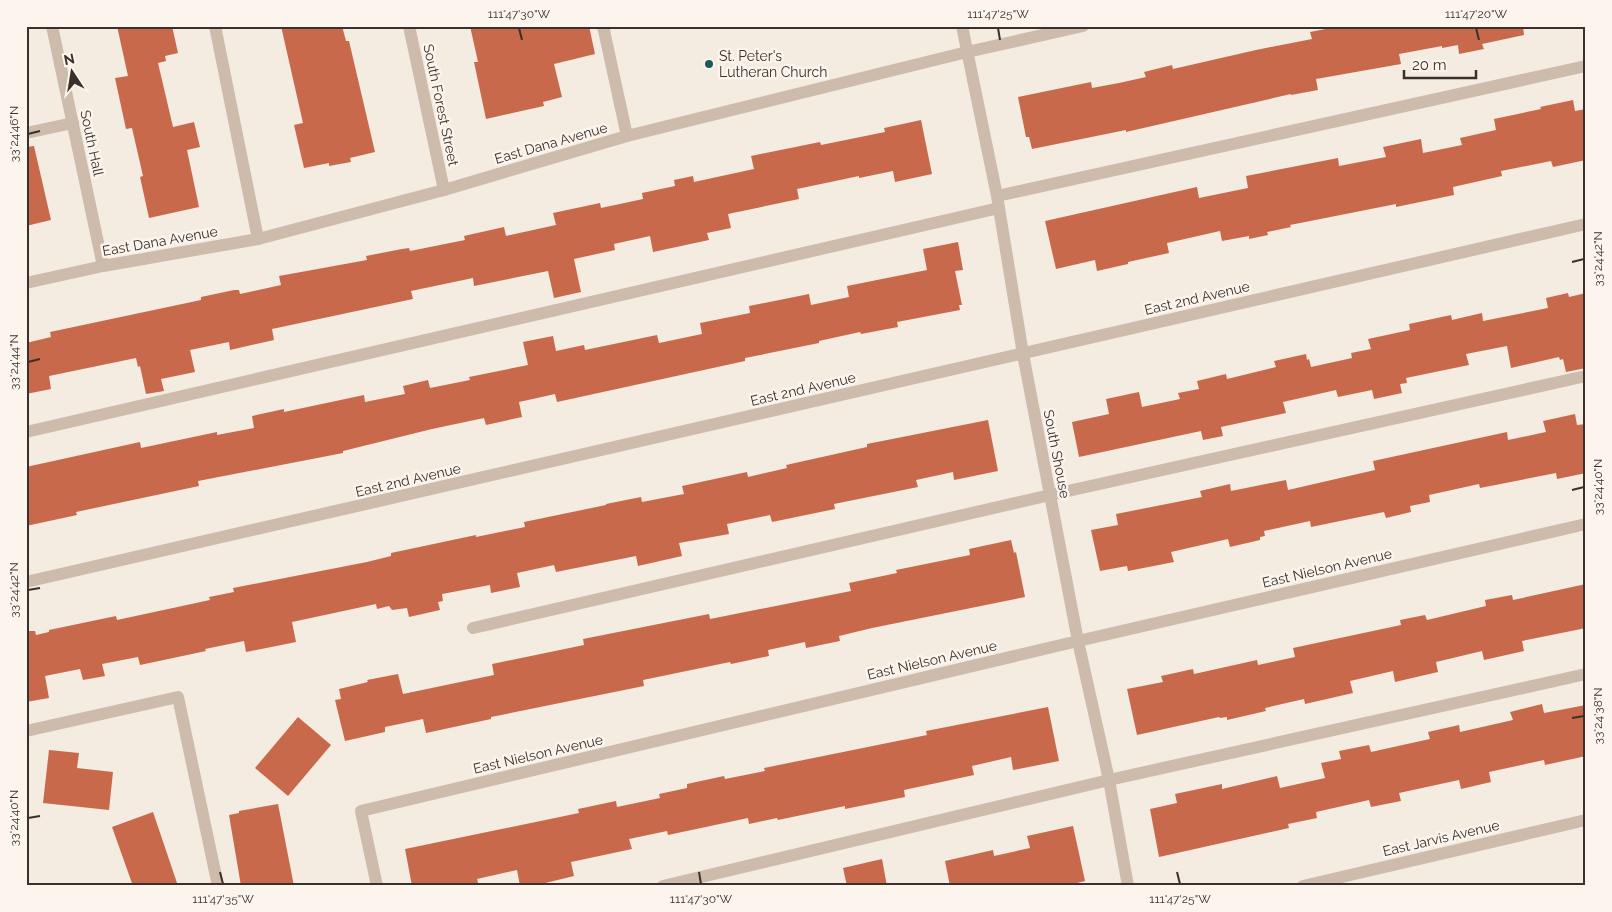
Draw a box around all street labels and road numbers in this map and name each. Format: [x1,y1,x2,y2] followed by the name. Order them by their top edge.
[420,42,462,168] street label: South Forest Street
[77,109,107,178] street label: South Hall
[493,119,609,167] street label: East Dana Avenue
[101,223,219,259] street label: East Dana Avenue
[1143,278,1251,318] street label: East 2nd Avenue
[749,369,857,409] street label: East 2nd Avenue
[1041,408,1073,500] street label: South Shouse
[354,460,462,500] street label: East 2nd Avenue
[1261,545,1393,591] street label: East Nielson Avenue
[866,637,998,683] street label: East Nielson Avenue
[472,731,604,777] street label: East Nielson Avenue
[1381,817,1501,859] street label: East Jarvis Avenue

